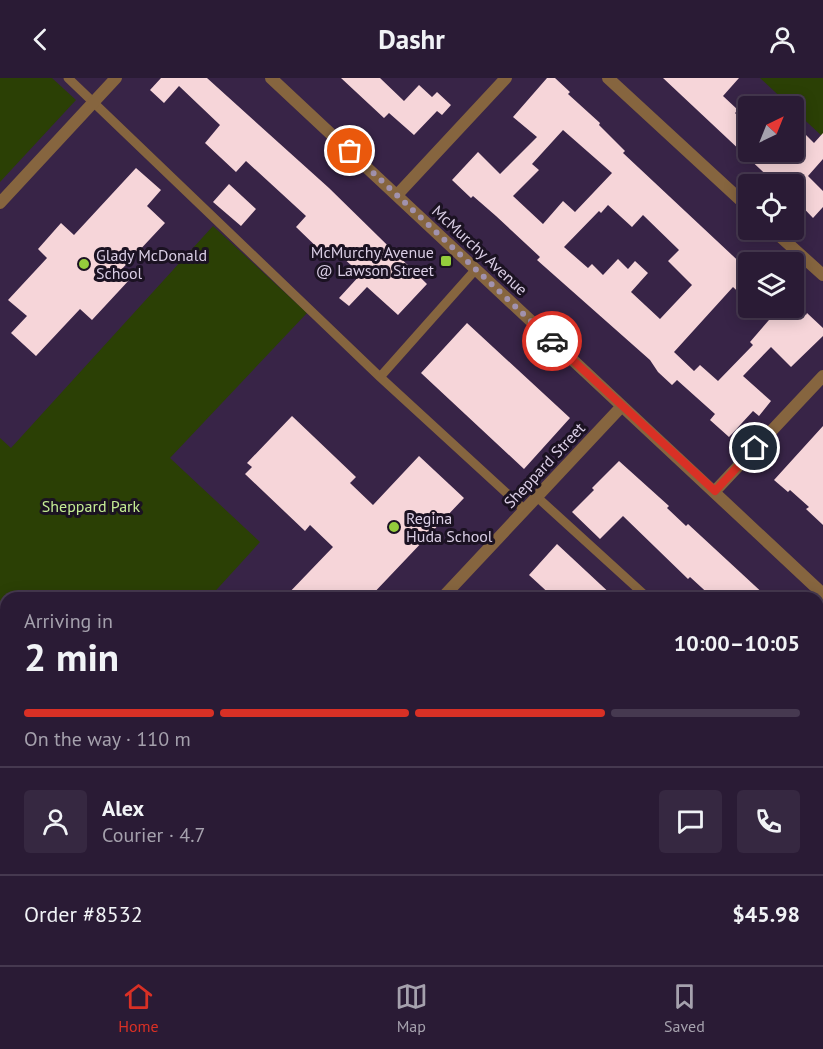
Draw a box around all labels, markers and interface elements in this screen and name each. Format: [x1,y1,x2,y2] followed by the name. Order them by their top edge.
[378,22,445,56] text: Dashr
[24,23,57,56] icon: back
[766,23,799,56] icon: person
[738,96,804,162] north arrow
[738,96,804,318] map controls
[324,125,375,176] pin
[333,134,366,167] icon: bag
[738,174,804,240] button: locate
[428,201,532,299] street label: McMurchy Avenue
[311,242,435,280] place label: McMurchy Avenue @ Lawson Street
[96,245,207,283] place label: Glady McDonald School
[738,252,804,318] button: layers
[439,254,453,268] marker: McMurchy Avenue @ Lawson Street
[77,257,91,271] marker: Glady McDonald School
[522,311,582,371] courier
[536,325,569,358] icon: car
[499,418,589,512] street label: Sheppard Street
[729,422,780,473] pin
[738,431,771,464] icon: home
[42,496,141,516] park label: Sheppard Park
[406,508,493,546] place label: Regina Huda School
[387,520,401,534] marker: Regina Huda School
[24,608,113,634] text: Arriving in
[674,629,800,657] text: 10:00–10:05
[24,631,119,682] text: 2 min
[24,726,191,752] text: On the way · 110 m
[24,790,87,853] button: person
[659,790,722,853] button: chat
[737,790,800,853] button: phone
[102,794,144,822] text: Alex
[102,822,205,848] text: Courier · 4.7
[24,900,143,928] text: Order #8532
[732,900,800,928] text: $45.98
[118,980,159,1036] tab: Home
[395,980,428,1036] tab: Map
[664,980,705,1036] tab: Saved

